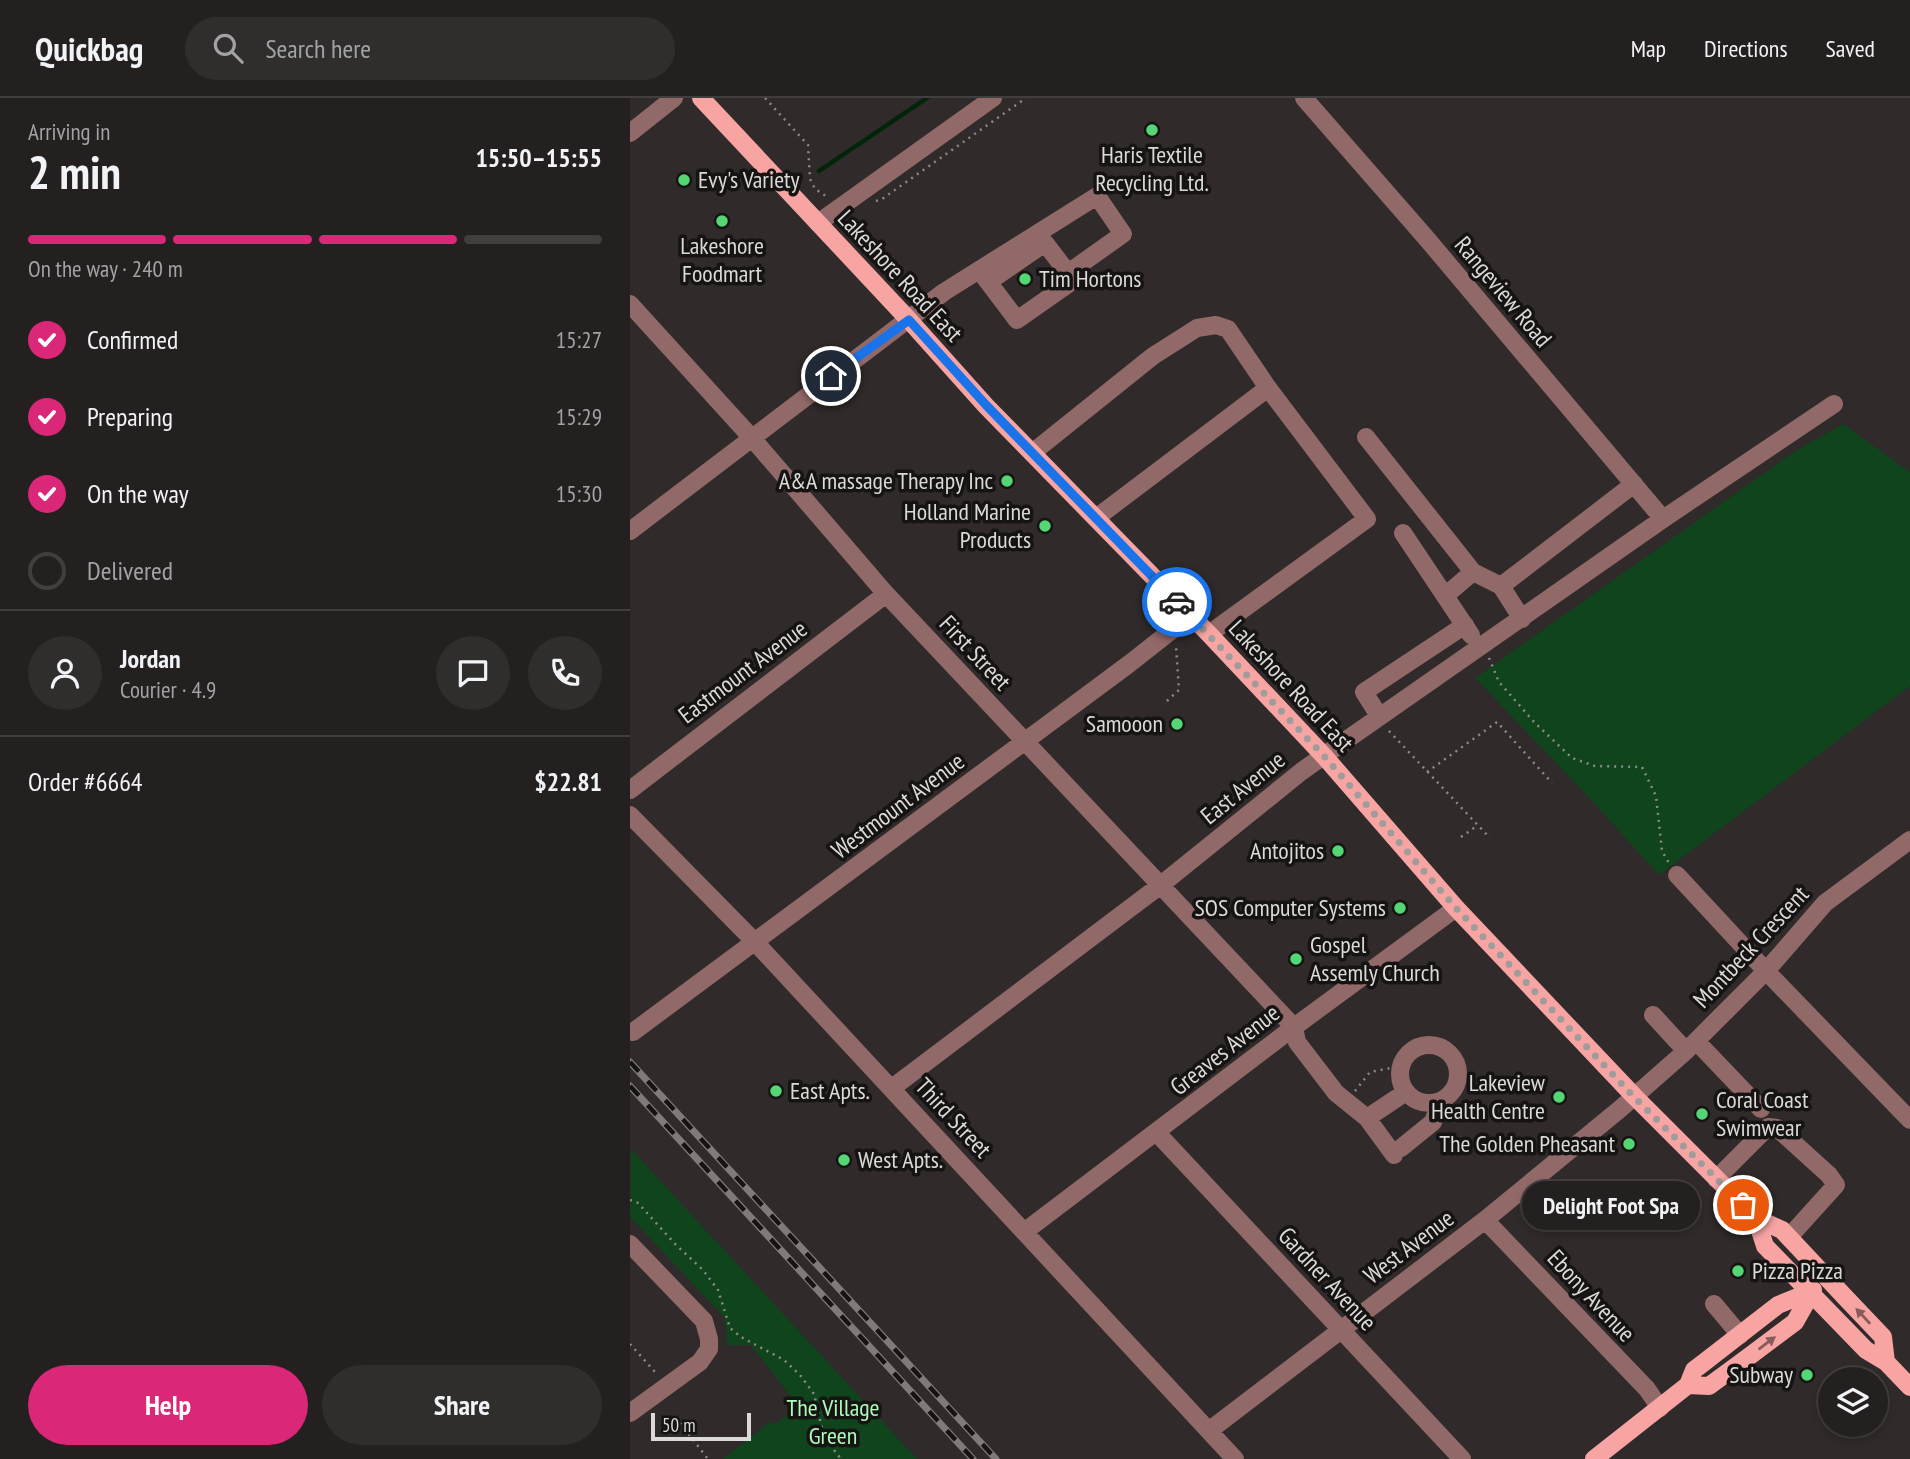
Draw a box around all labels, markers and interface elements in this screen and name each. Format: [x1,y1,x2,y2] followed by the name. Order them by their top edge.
[185,17,675,80] search box
[35,27,143,70] text: Quickbag
[209,29,247,67] icon: search
[265,32,371,65] text: Search here
[1631,33,1666,64] text: Map
[1704,33,1788,64] text: Directions
[1826,33,1875,64] text: Saved
[28,117,110,146] text: Arriving in
[1144,122,1160,138] marker: Haris Textile Recycling Ltd.
[1095,139,1209,198] place label: Haris Textile Recycling Ltd.
[475,141,602,174] text: 15:50–15:55
[28,142,121,202] text: 2 min
[698,164,800,195] place label: Evy's Variety
[676,172,692,188] marker: Evy's Variety
[831,203,970,348] street label: Lakeshore Road East
[714,213,730,229] marker: Lakeshore Foodmart
[680,230,764,289] place label: Lakeshore Foodmart
[1448,230,1559,354] street label: Rangeview Road
[28,254,183,283] text: On the way · 240 m
[1039,263,1141,294] place label: Tim Hortons
[1017,271,1033,287] marker: Tim Hortons
[28,321,66,359] icon: check
[87,323,178,356] text: Confirmed
[556,325,602,354] text: 15:27
[801,346,861,406] pin
[812,357,850,395] icon: home
[28,398,66,436] icon: check
[87,400,173,433] text: Preparing
[556,402,602,431] text: 15:29
[779,465,993,496] place label: A&A massage Therapy Inc
[999,473,1015,489] marker: A&A massage Therapy Inc
[28,475,66,513] icon: check
[87,477,189,510] text: On the way
[556,479,602,508] text: 15:30
[904,496,1031,555] place label: Holland Marine Products
[1037,518,1053,534] marker: Holland Marine Products
[87,554,173,587] text: Delivered
[1142,567,1212,637] courier
[1158,583,1196,621] icon: car
[933,609,1018,697] street label: First Street
[672,613,813,730] street label: Eastmount Avenue
[1222,613,1361,758] street label: Lakeshore Road East
[28,636,102,710] button: person
[436,636,510,710] button: chat
[528,636,602,710] button: phone
[120,642,181,675] text: Jordan
[120,675,216,704] text: Courier · 4.9
[1086,708,1163,739] place label: Samooon
[1169,716,1185,732] marker: Samooon
[1194,744,1291,831] street label: East Avenue
[825,746,970,866] street label: Westmount Avenue
[28,765,143,798] text: Order #6664
[534,765,602,798] text: $22.81
[1250,835,1324,866] place label: Antojitos
[1330,843,1346,859] marker: Antojitos
[1686,879,1815,1014] street label: Montbeck Crescent
[1195,892,1386,923] place label: SOS Computer Systems
[1392,900,1408,916] marker: SOS Computer Systems
[1310,929,1440,988] place label: Gospel Assemly Church
[1288,951,1304,967] marker: Gospel Assemly Church
[1164,997,1286,1102] street label: Greaves Avenue
[1431,1067,1546,1126] place label: Lakeview Health Centre
[909,1071,998,1164] street label: Third Street
[790,1075,870,1106] place label: East Apts.
[768,1083,784,1099] marker: East Apts.
[1716,1084,1809,1143] place label: Coral Coast Swimwear
[1551,1089,1567,1105] marker: Lakeview Health Centre
[1694,1106,1710,1122] marker: Coral Coast Swimwear
[1439,1128,1615,1159] place label: The Golden Pheasant
[1621,1136,1637,1152] marker: The Golden Pheasant
[858,1144,943,1175] place label: West Apts.
[836,1152,852,1168] marker: West Apts.
[1713,1175,1773,1235] pin
[1522,1180,1701,1230] callout: Delight Foot Spa
[1724,1186,1762,1224] icon: bag
[1543,1191,1679,1220] text: Delight Foot Spa
[1357,1203,1460,1291] street label: West Avenue
[1272,1220,1383,1337] street label: Gardner Avenue
[1541,1243,1642,1348] street label: Ebony Avenue
[1752,1255,1843,1286] place label: Pizza Pizza
[1730,1263,1746,1279] marker: Pizza Pizza
[1856,1308,1872,1325] one-way arrow
[1758,1337,1776,1351] one-way arrow
[1729,1359,1793,1390] place label: Subway
[28,1365,308,1445] button: Help
[322,1365,602,1445] button: Share
[1799,1367,1815,1383] marker: Subway
[1818,1367,1888,1437] map controls
[1818,1367,1888,1437] button: layers
[786,1392,880,1451] park label: The Village Green
[651,1410,751,1442] scale bar
[662,1413,696,1437] text: 50 m

